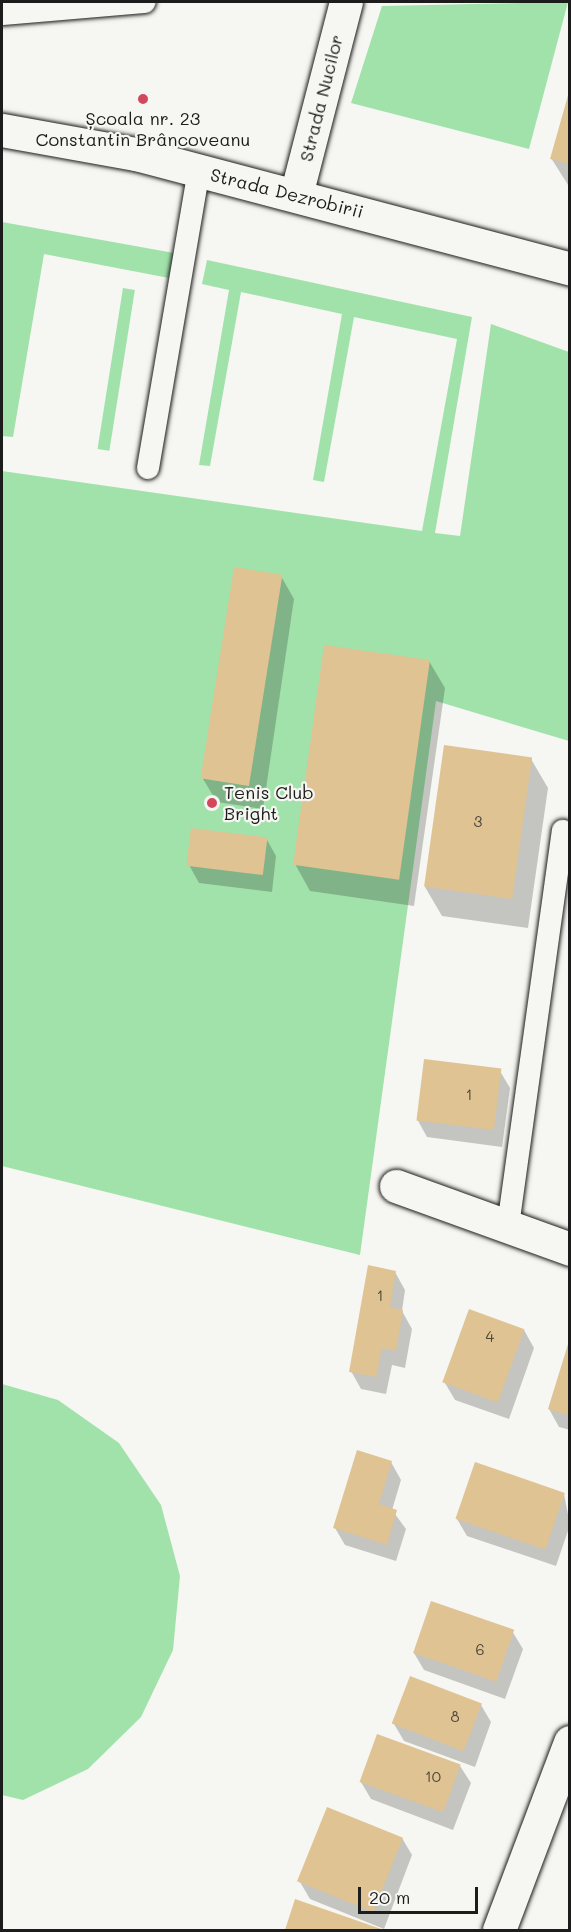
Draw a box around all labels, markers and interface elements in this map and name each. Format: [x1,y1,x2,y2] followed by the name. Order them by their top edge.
[295,32,347,164] street label: Strada Nucilor
[136,92,150,106] marker: Școala nr. 23 Constantin Brâncoveanu
[36,108,250,150] place label: Școala nr. 23 Constantin Brâncoveanu
[208,164,366,222] street label: Strada Dezrobirii
[224,782,314,824] place label: Tenis Club Bright
[205,796,219,810] marker: Tenis Club Bright
[474,813,482,831] house number: 3
[466,1086,472,1104] house number: 1
[377,1287,383,1305] house number: 1
[486,1328,494,1346] house number: 4
[475,1641,485,1659] house number: 6
[450,1708,460,1726] house number: 8
[425,1768,441,1786] house number: 10
[361,1875,481,1913] scale bar
[369,1885,410,1909] text: 20 m

